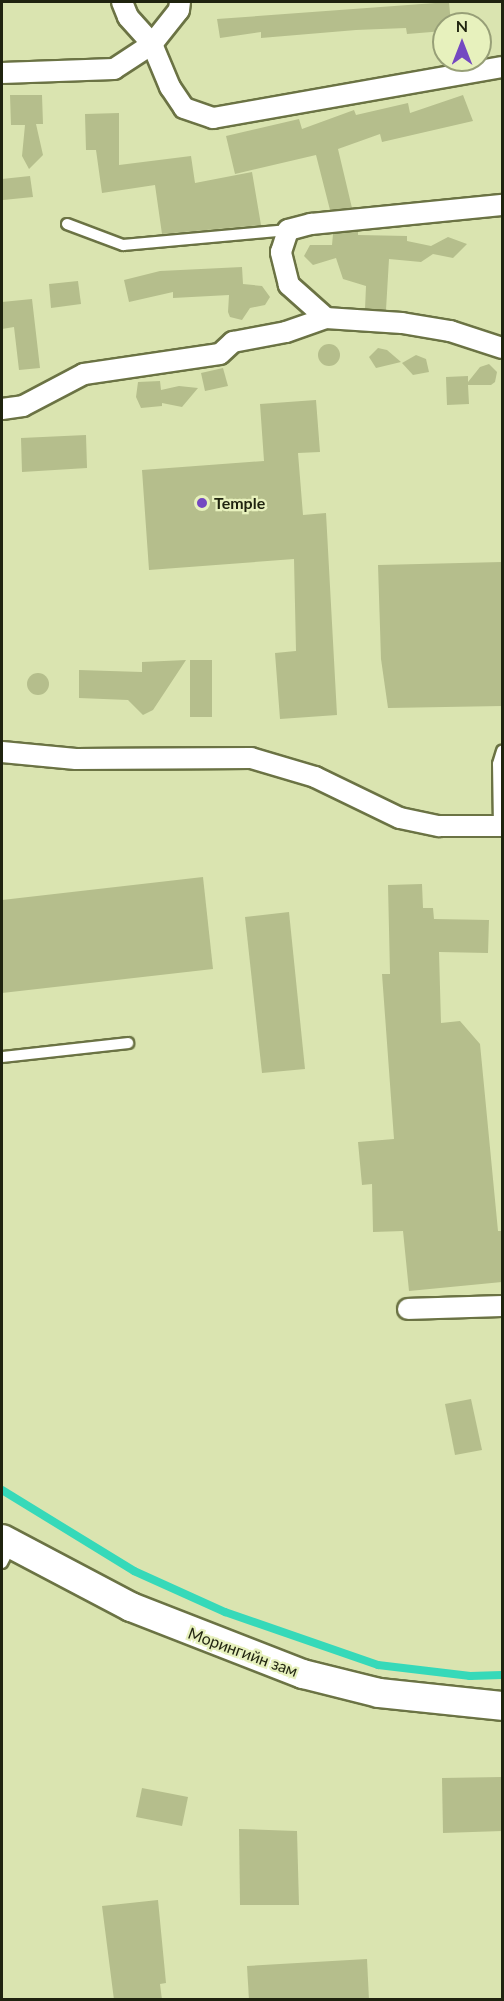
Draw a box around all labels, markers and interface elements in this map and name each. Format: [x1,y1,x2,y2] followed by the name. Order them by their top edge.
[432,12,492,72] north arrow
[456,16,468,35] text: N
[214,493,265,513] place label: Temple
[195,496,209,510] marker: Temple
[185,1623,301,1681] street label: Морингийн зам

